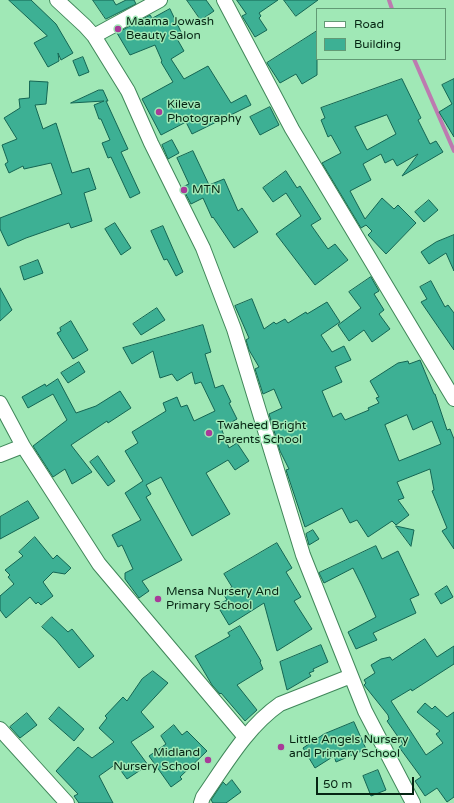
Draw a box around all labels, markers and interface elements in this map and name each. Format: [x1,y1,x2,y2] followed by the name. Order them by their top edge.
[316,8,446,60] legend
[126,15,214,43] place label: Maama Jowash Beauty Salon
[354,17,384,31] text: Road
[113,24,123,34] marker: Maama Jowash Beauty Salon
[354,37,401,51] text: Building
[167,98,241,126] place label: Kileva Photography
[154,107,164,117] marker: Kileva Photography
[192,183,221,197] place label: MTN
[179,185,189,195] marker: MTN
[217,419,306,447] place label: Twaheed Bright Parents School
[204,428,214,438] marker: Twaheed Bright Parents School
[166,585,279,613] place label: Mensa Nursery And Primary School
[153,594,163,604] marker: Mensa Nursery And Primary School
[289,733,408,761] place label: Little Angels Nursery and Primary School
[276,742,286,752] marker: Little Angels Nursery and Primary School
[113,746,200,774] place label: Midland Nursery School
[203,755,213,765] marker: Midland Nursery School
[318,769,416,795] scale bar
[323,777,352,791] text: 50 m

